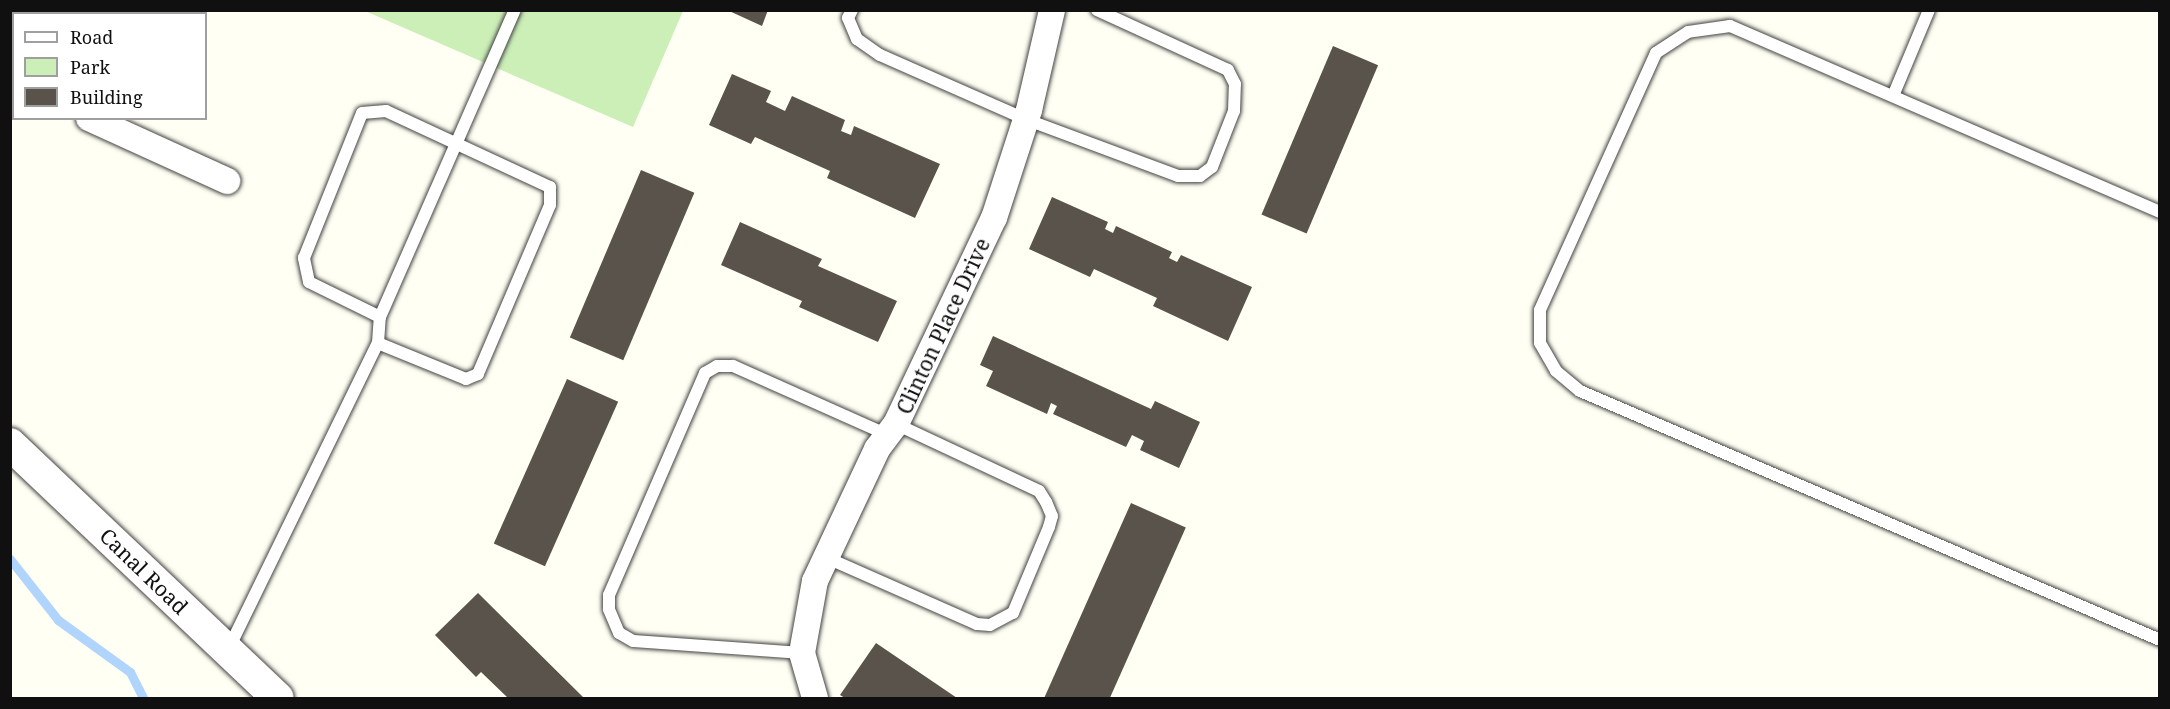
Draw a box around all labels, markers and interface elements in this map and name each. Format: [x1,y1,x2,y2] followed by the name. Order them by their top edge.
[12,12,207,120] legend
[70,25,113,49] text: Road
[70,55,110,79] text: Park
[70,85,143,109] text: Building
[891,234,995,418] street label: Clinton Place Drive
[95,523,193,619] street label: Canal Road

